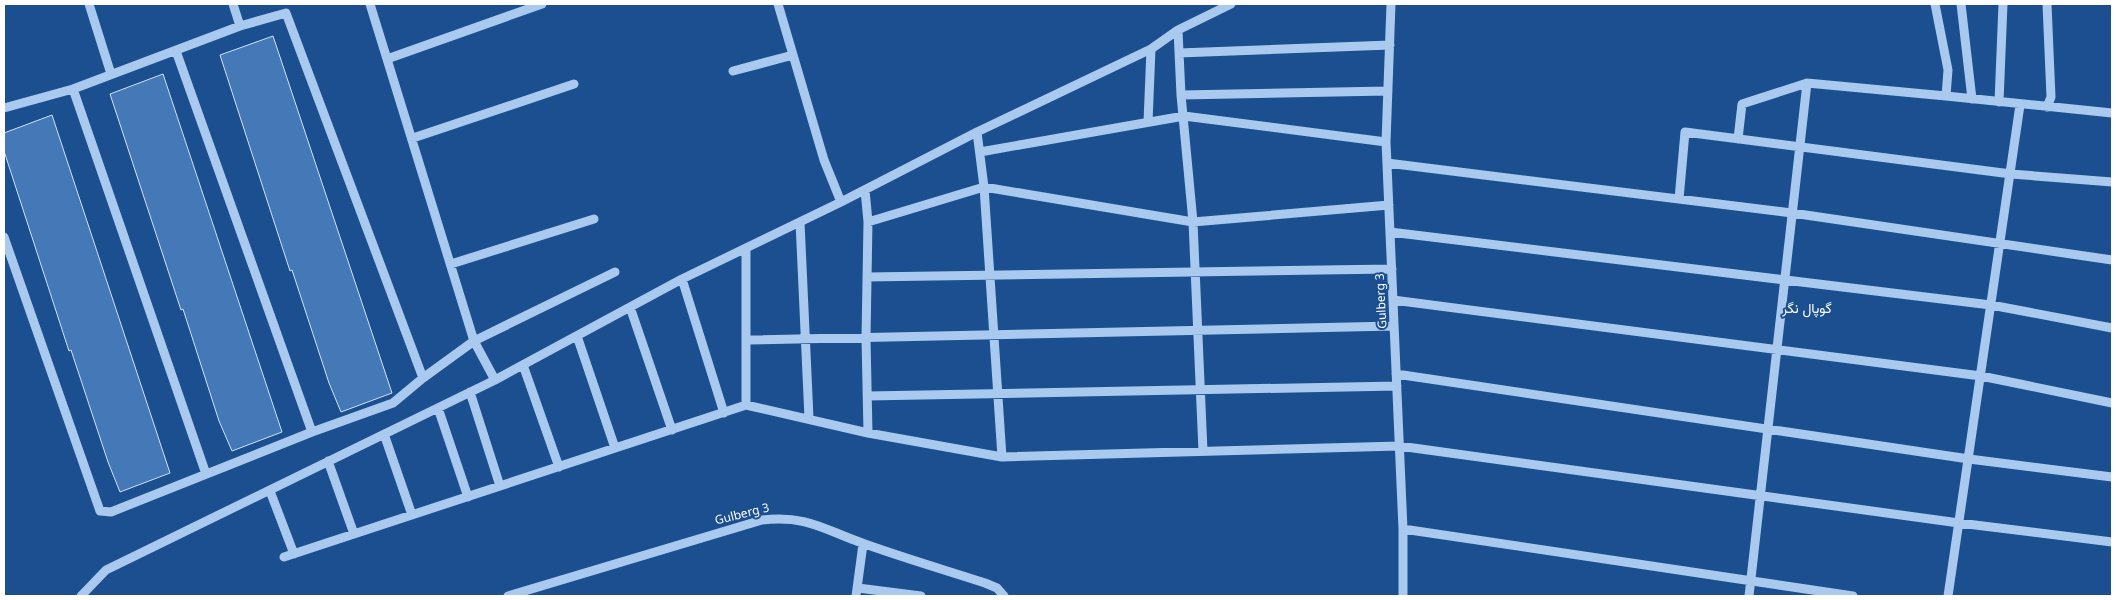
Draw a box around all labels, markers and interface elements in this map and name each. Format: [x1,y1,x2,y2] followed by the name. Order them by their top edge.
[1371,273,1390,329] street label: Gulberg 3
[1781,298,1832,318] district label: گوپال نگر
[713,499,771,528] street label: Gulberg 3

